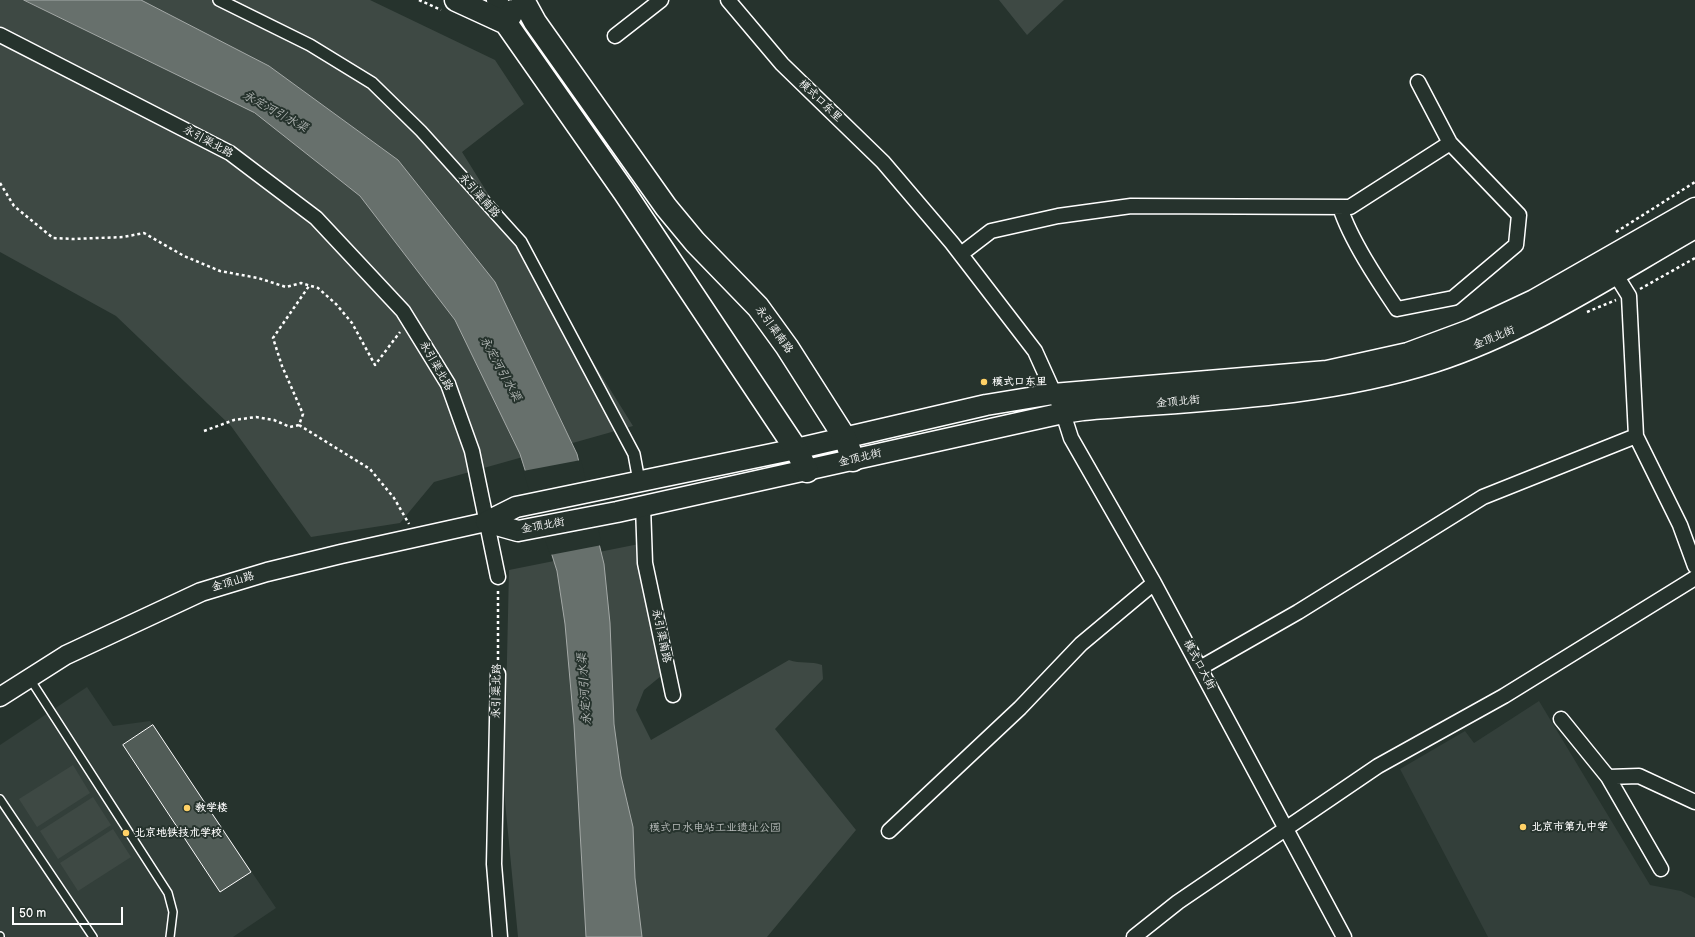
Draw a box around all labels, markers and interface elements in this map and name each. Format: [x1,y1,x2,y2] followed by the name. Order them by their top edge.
[796,77,844,125] street label: 模式口东里
[240,88,310,136] water label: 永定河引水渠
[181,123,235,161] street label: 永引渠北路
[456,171,502,221] street label: 永引渠南路
[752,304,796,356] street label: 永引渠南路
[1471,324,1517,352] street label: 金顶北街
[476,334,524,404] water label: 永定河引水渠
[417,339,455,393] street label: 永引渠北路
[992,375,1047,389] place label: 模式口东里
[979,377,989,387] marker: 模式口东里
[1156,394,1200,410] street label: 金顶北街
[837,447,883,469] street label: 金顶北街
[520,516,566,536] street label: 金顶北街
[210,570,256,594] street label: 金顶山路
[649,608,673,664] street label: 永引渠南路
[1180,638,1218,692] street label: 模式口大街
[575,653,595,725] water label: 永定河引水渠
[490,663,504,719] street label: 永引渠北路
[195,801,228,815] place label: 教学楼
[182,803,192,813] marker: 教学楼
[1531,820,1608,834] place label: 北京市第九中学
[649,821,781,835] park label: 模式口水电站工业遗址公园
[1518,822,1528,832] marker: 北京市第九中学
[134,826,222,840] place label: 北京地铁技术学校
[121,828,131,838] marker: 北京地铁技术学校
[14,899,125,925] scale bar
[19,906,46,921] text: 50 m

